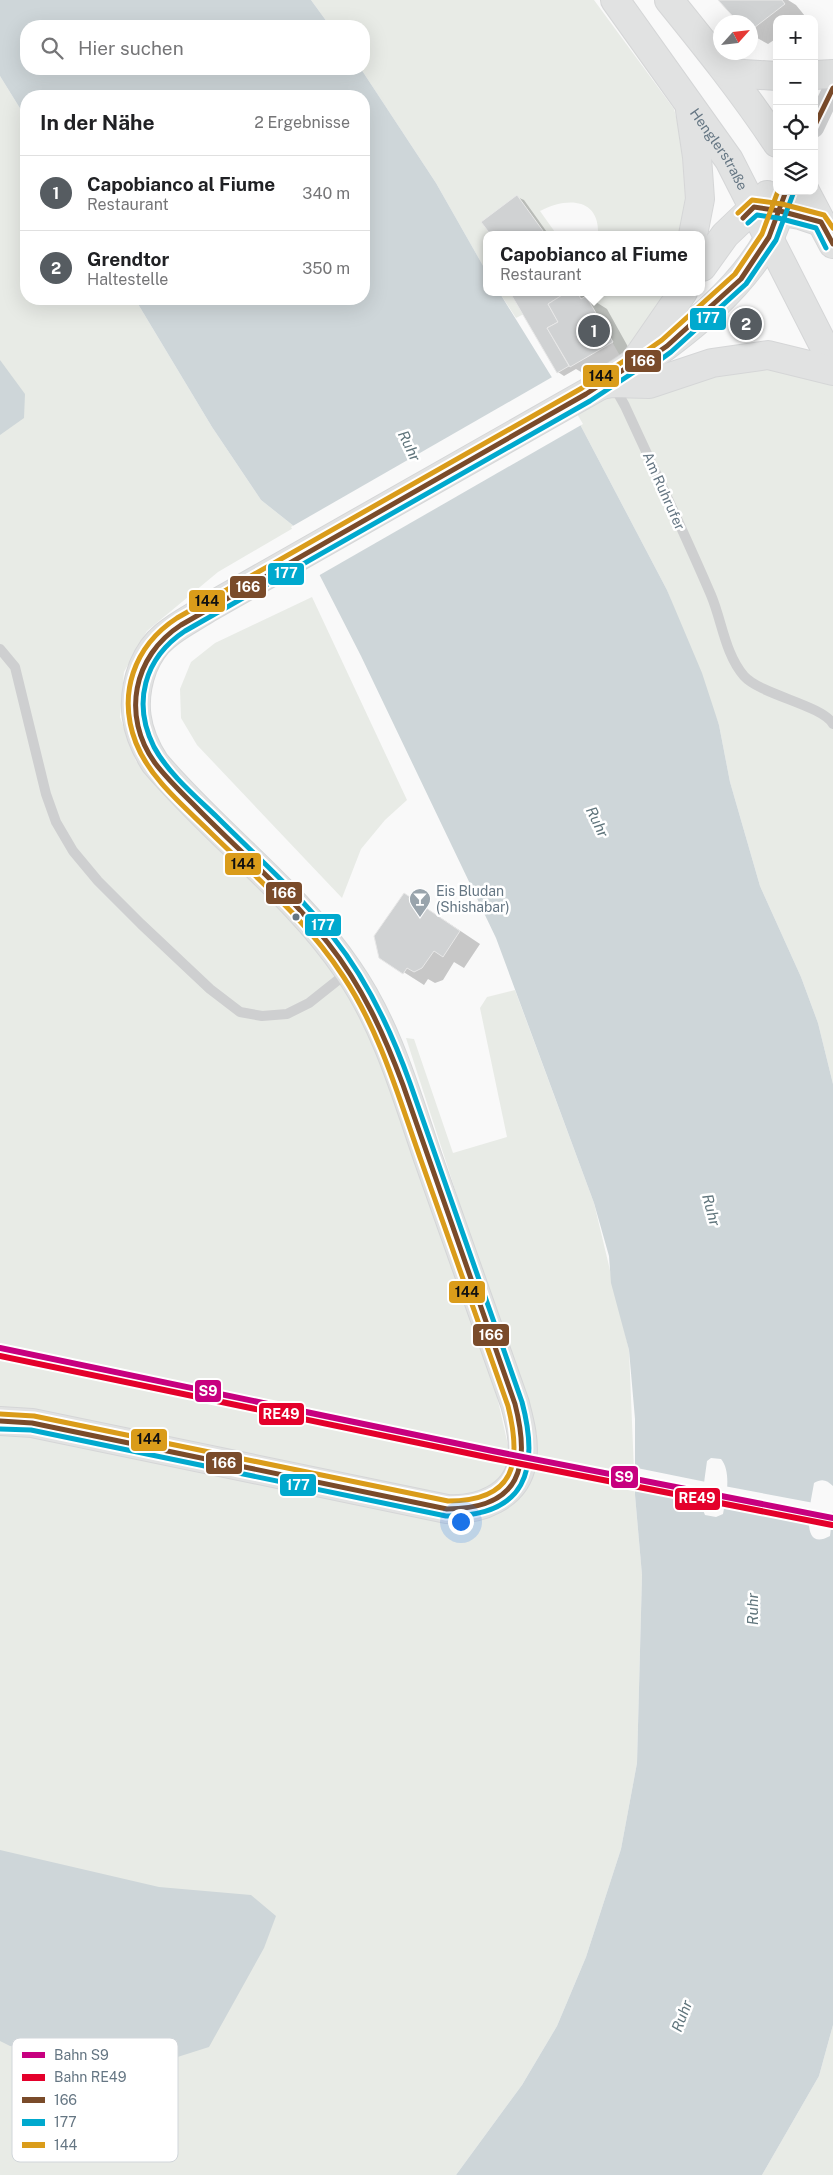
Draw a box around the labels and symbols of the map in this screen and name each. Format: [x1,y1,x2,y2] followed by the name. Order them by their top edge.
[713,15,758,60] north arrow
[687,105,751,193] street label: Henglerstraße
[730,305,762,343] pin: 2
[689,307,727,331] line badge: 177
[696,310,720,326] text: 177
[578,312,610,350] pin: 1
[624,349,662,373] line badge: 166
[631,353,655,369] text: 166
[582,364,620,388] line badge: 144
[589,368,613,384] text: 144
[395,428,424,464] water label: Ruhr
[640,450,688,532] street label: Am Ruhrufer
[267,562,305,586] line badge: 177
[274,565,298,581] text: 177
[229,575,267,599] line badge: 166
[236,579,260,595] text: 166
[188,589,226,613] line badge: 144
[195,593,219,609] text: 144
[583,804,612,840] water label: Ruhr
[224,852,262,876] line badge: 144
[231,856,255,872] text: 144
[265,881,303,905] line badge: 166
[436,883,510,915] place label: Eis Bludan (Shishabar)
[272,885,296,901] text: 166
[408,887,432,918] bar icon: Eis Bludan (Shishabar)
[291,912,301,922] unlabelled marker
[304,913,342,937] line badge: 177
[311,917,335,933] text: 177
[699,1192,724,1228] water label: Ruhr
[448,1280,486,1304] line badge: 144
[455,1284,479,1300] text: 144
[472,1323,510,1347] line badge: 166
[479,1327,503,1343] text: 166
[194,1379,222,1403] line badge: S9
[199,1383,217,1399] text: S9
[258,1402,305,1426] line badge: RE49
[262,1406,300,1422] text: RE49
[130,1428,168,1452] line badge: 144
[137,1431,161,1447] text: 144
[205,1451,243,1475] line badge: 166
[212,1455,236,1471] text: 166
[610,1465,639,1489] line badge: S9
[615,1469,633,1485] text: S9
[279,1473,317,1497] line badge: 177
[286,1477,310,1493] text: 177
[674,1487,721,1511] line badge: RE49
[678,1490,716,1506] text: RE49
[448,1509,474,1535] your location
[744,1593,761,1625] water label: Ruhr
[668,1997,695,2034] water label: Ruhr
[12,2038,178,2162] legend
[54,2047,109,2063] text: Bahn S9
[54,2069,127,2085] text: Bahn RE49
[54,2092,77,2108] text: 166
[54,2114,77,2130] text: 177
[54,2137,77,2153] text: 144

